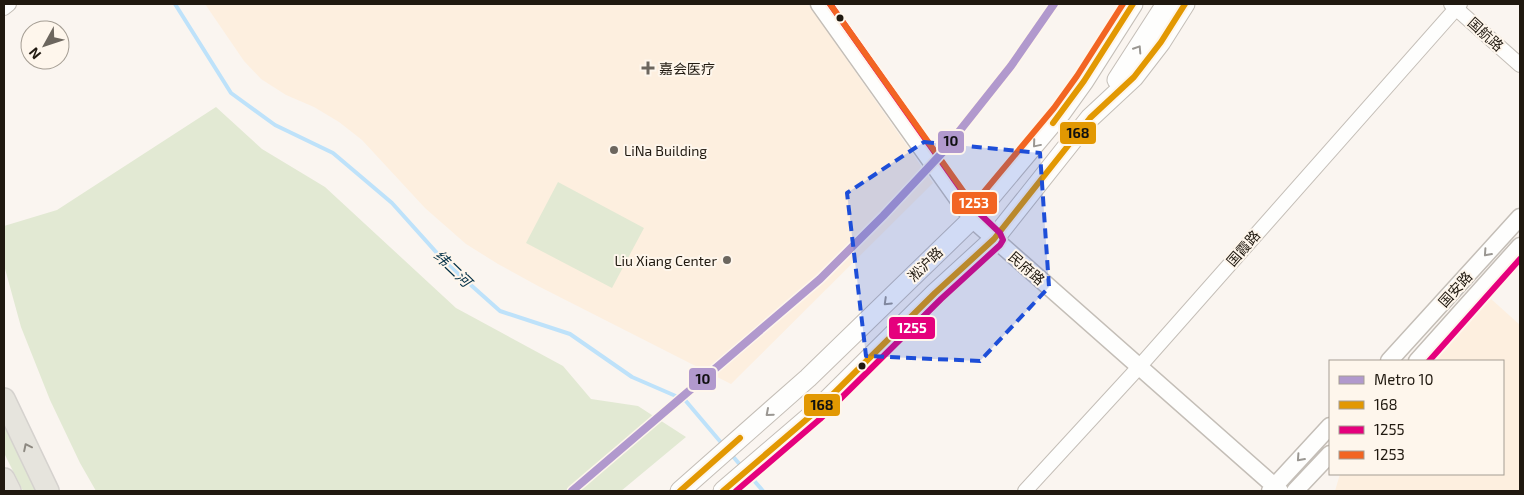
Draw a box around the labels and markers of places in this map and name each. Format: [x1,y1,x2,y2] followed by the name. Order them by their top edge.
[835,13,845,23] unlabelled marker
[659,60,715,77] place label: 嘉会医疗
[641,61,655,75] marker: 嘉会医疗
[624,142,707,159] place label: LiNa Building
[608,144,620,156] marker: LiNa Building
[614,252,717,269] place label: Liu Xiang Center
[721,254,733,266] marker: Liu Xiang Center
[857,361,867,371] unlabelled marker

